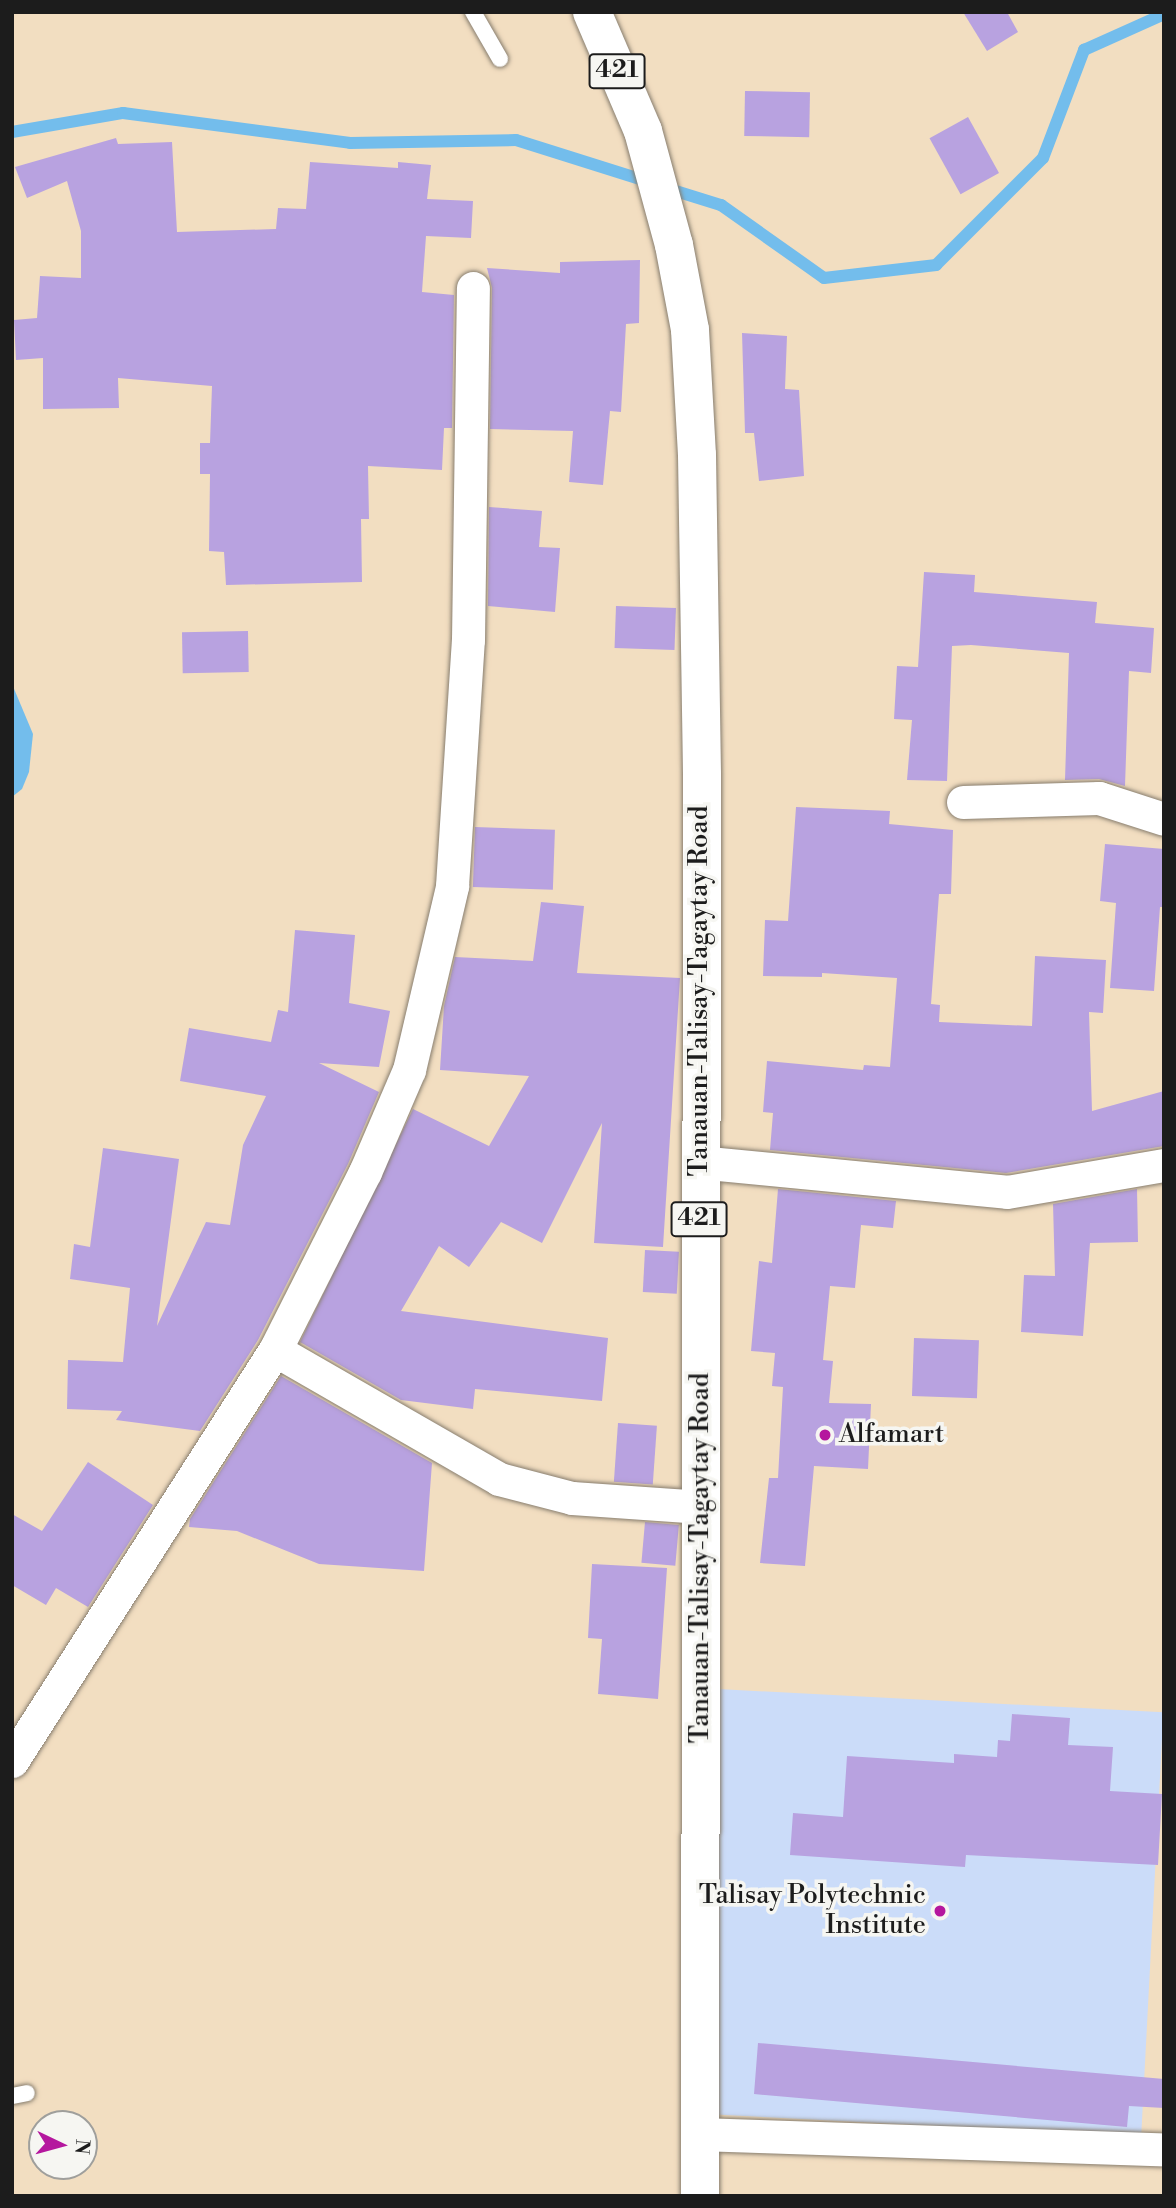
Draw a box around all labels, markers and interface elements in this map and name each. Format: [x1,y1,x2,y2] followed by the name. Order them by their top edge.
[587,50,647,92] road number: 421
[684,806,716,1176] street label: Tanauan-Talisay-Tagaytay Road
[669,1198,729,1240] road number: 421
[685,1373,717,1743] street label: Tanauan-Talisay-Tagaytay Road
[839,1419,944,1451] place label: Alfamart
[817,1427,833,1443] marker: Alfamart
[699,1880,926,1941] place label: Talisay Polytechnic Institute
[932,1903,948,1919] marker: Talisay Polytechnic Institute
[28,2110,98,2180] north arrow
[69,2138,95,2155] text: N

